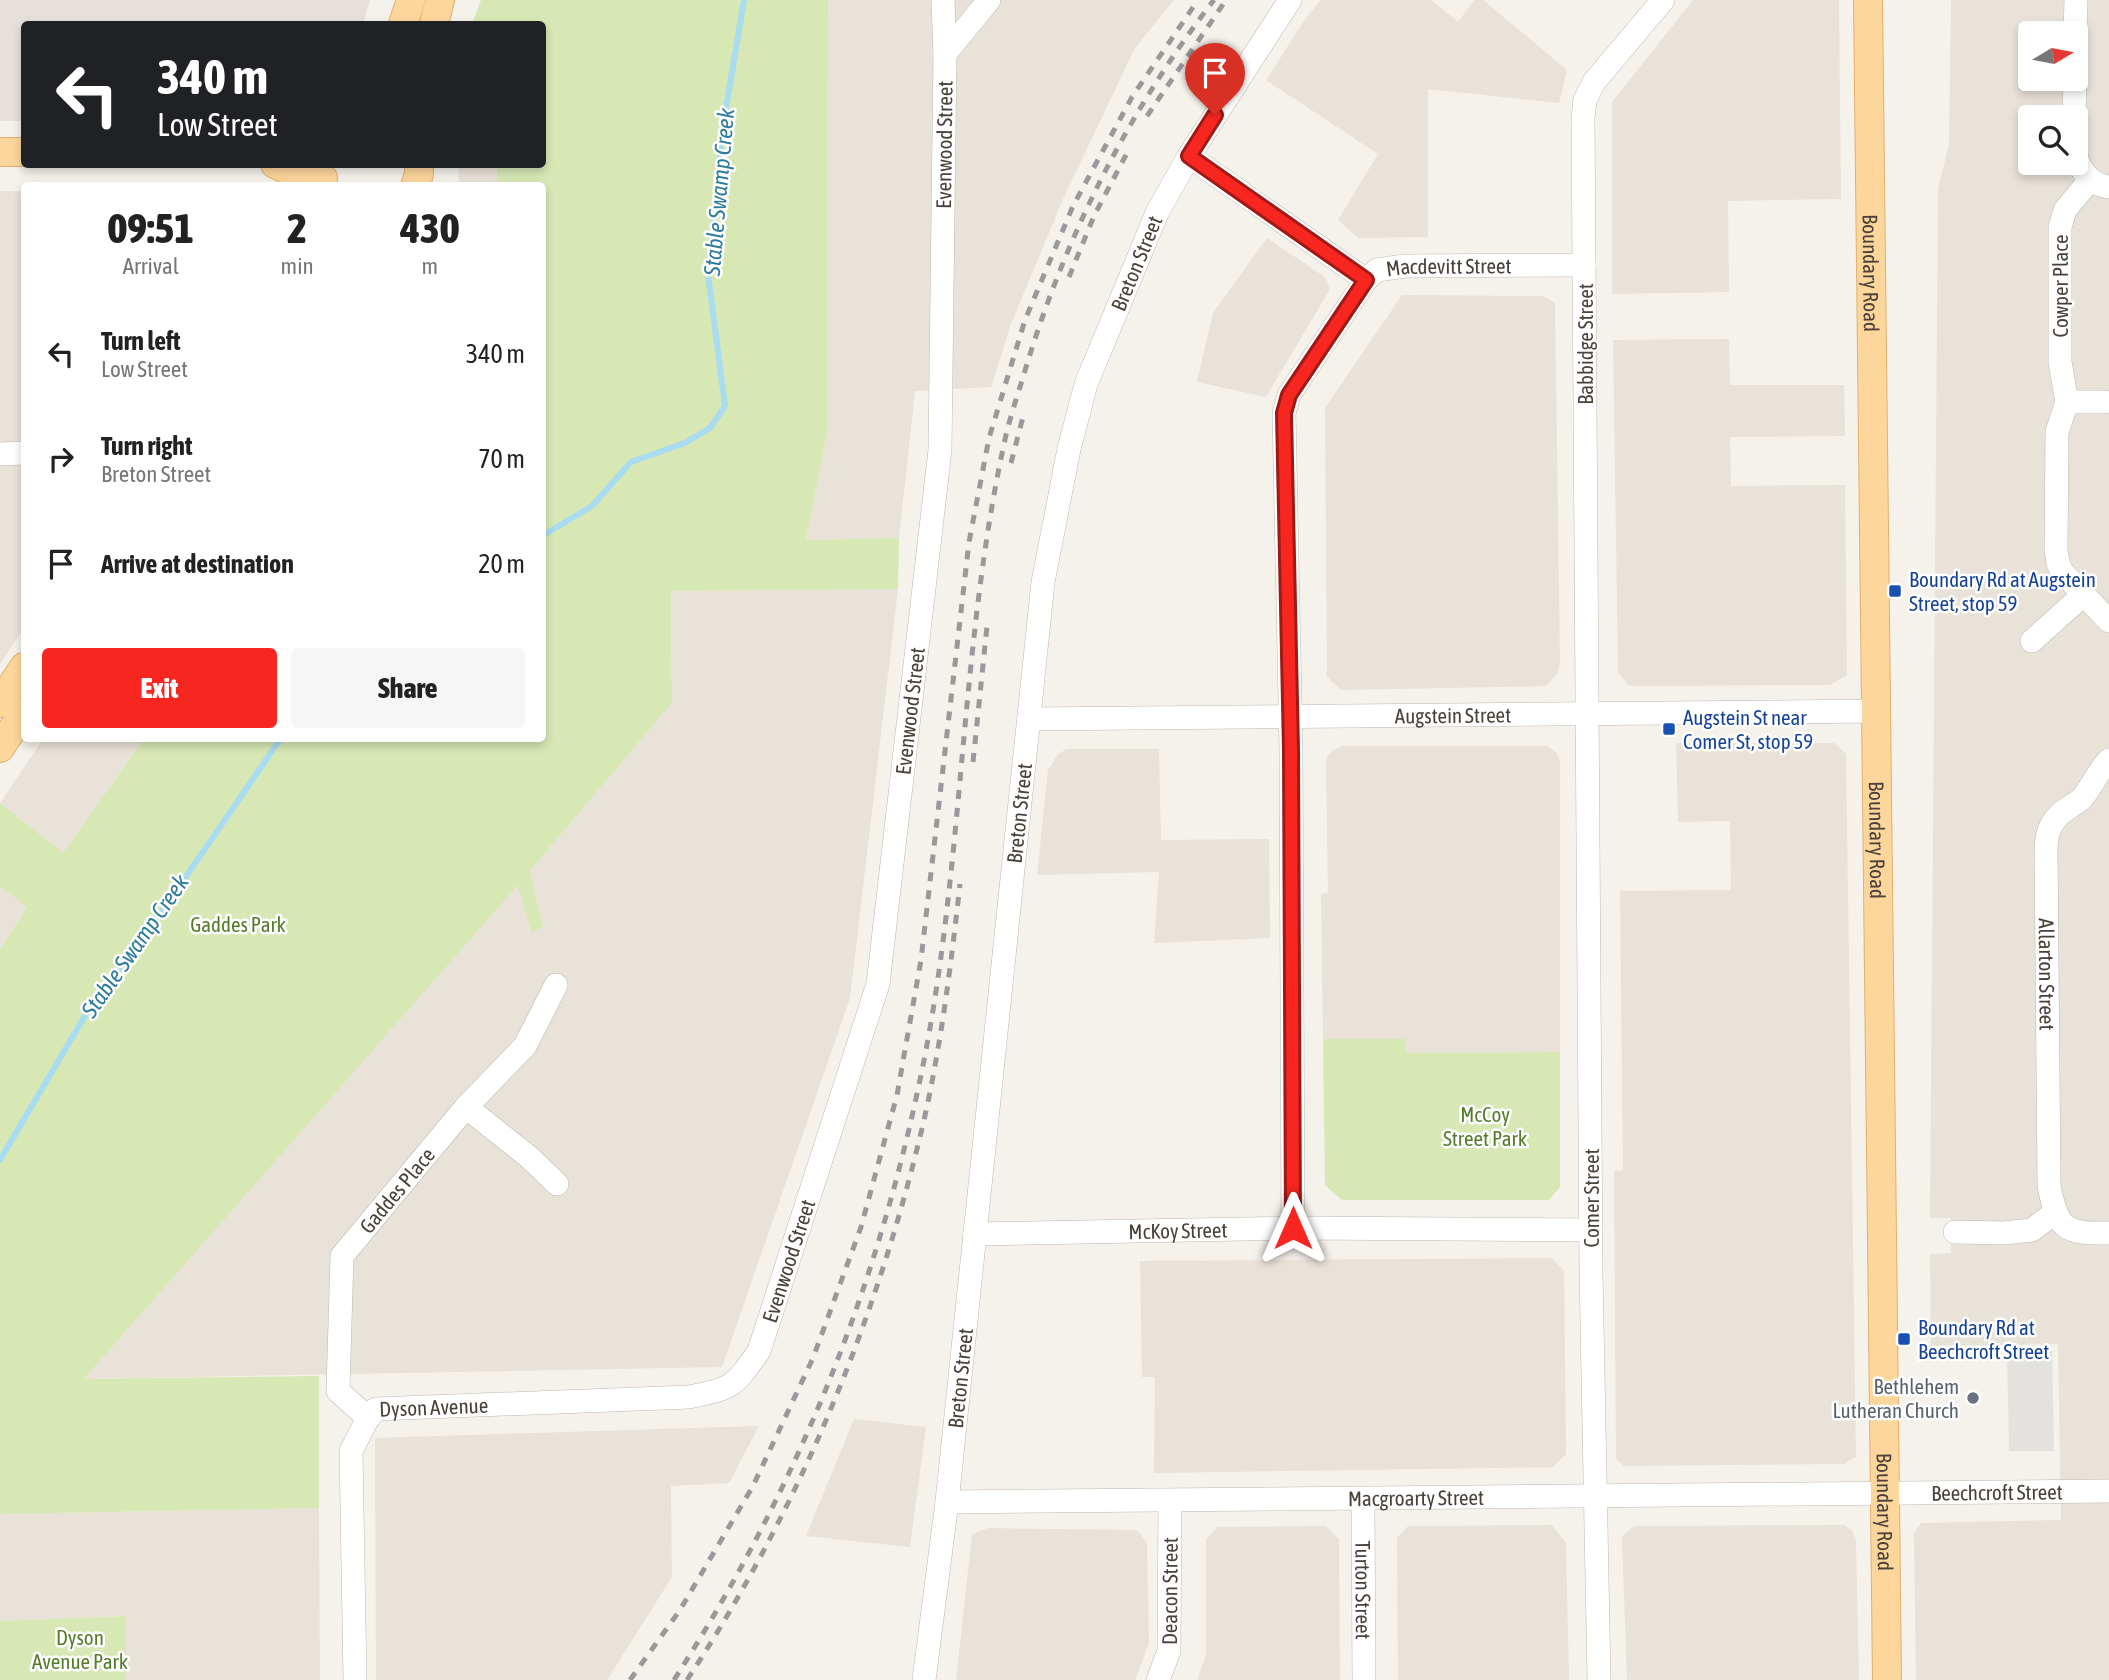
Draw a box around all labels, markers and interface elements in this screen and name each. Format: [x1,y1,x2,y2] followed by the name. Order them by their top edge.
[2018,21,2088,91] north arrow
[2018,21,2088,175] map controls
[1185,43,1245,115] pin
[157,48,268,104] text: 340 m
[42,49,133,140] icon: left
[1196,54,1234,92] icon: arrive
[931,80,957,209] street label: Evenwood Street
[2018,105,2088,175] button: search
[157,106,278,143] text: Low Street
[699,106,739,278] water label: Stable Swamp Creek
[108,204,194,252] text: 09:51
[287,204,307,252] text: 2
[400,204,459,252] text: 430
[1106,212,1167,314] street label: Breton Street
[1858,214,1884,332] street label: Boundary Road
[2048,234,2072,338] street label: Cowper Place
[123,253,179,279] text: Arrival
[281,253,314,279] text: min
[422,253,438,279] text: m
[1384,253,1512,281] street label: Macdevitt Street
[1573,283,1597,405] street label: Babbidge Street
[101,326,181,356] text: Turn left
[42,335,80,373] icon: left
[466,339,525,369] text: 340 m
[101,356,188,382] text: Low Street
[101,431,192,461] text: Turn right
[42,440,80,478] icon: right
[478,444,525,474] text: 70 m
[101,461,211,487] text: Breton Street
[42,545,80,583] icon: arrive
[101,549,294,579] text: Arrive at destination
[478,549,525,579] text: 20 m
[1909,567,2096,615] place label: Boundary Rd at Augstein Street, stop 59
[1887,583,1903,599] marker: Boundary Rd at Augstein Street, stop 59
[890,646,929,776] street label: Evenwood Street
[42,648,277,728] button: Exit
[291,648,525,728] button: Share
[1395,702,1511,728] street label: Augstein Street
[1683,705,1813,753] place label: Augstein St near Comer St, stop 59
[1661,721,1677,737] marker: Augstein St near Comer St, stop 59
[1002,762,1036,865] street label: Breton Street
[1865,781,1890,899] street label: Boundary Road
[76,869,194,1023] water label: Stable Swamp Creek
[190,912,286,936] park label: Gaddes Park
[2035,918,2060,1031] street label: Allarton Street
[1443,1102,1527,1150] park label: McCoy Street Park
[354,1143,439,1238] street label: Gaddes Place
[1579,1148,1603,1248] street label: Comer Street
[1256,1191,1330,1265] position arrow
[757,1196,819,1326] street label: Evenwood Street
[1128,1217,1228,1243] street label: McKoy Street
[1918,1315,2049,1363] place label: Boundary Rd at Beechcroft Street
[943,1327,977,1429] street label: Breton Street
[1896,1331,1912,1347] marker: Boundary Rd at Beechcroft Street
[1832,1374,1959,1422] place label: Bethlehem Lutheran Church
[1965,1390,1981,1406] marker: Bethlehem Lutheran Church
[379,1393,489,1421] street label: Dyson Avenue
[1872,1453,1898,1571] street label: Boundary Road
[1931,1479,2063,1505] street label: Beechcroft Street
[1348,1485,1484,1510] street label: Macgroarty Street
[1157,1537,1182,1645] street label: Deacon Street
[1351,1540,1376,1640] street label: Turton Street
[32,1625,128,1673] park label: Dyson Avenue Park

